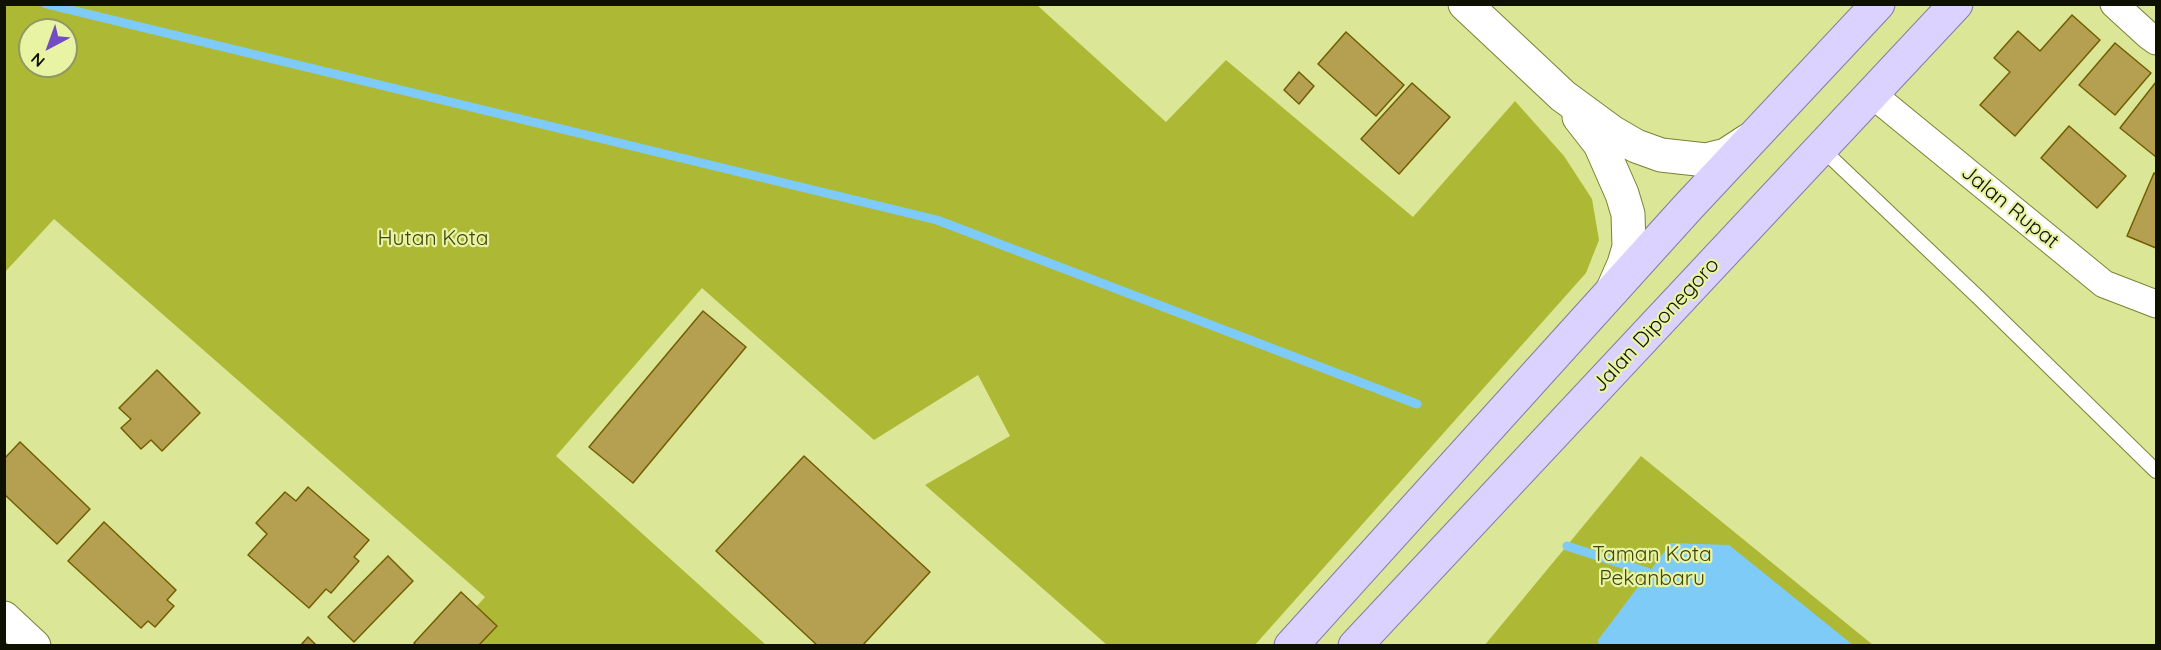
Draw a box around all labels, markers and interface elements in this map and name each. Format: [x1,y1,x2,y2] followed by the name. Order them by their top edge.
[18,18,78,78] north arrow
[27,49,49,71] text: N
[1956,160,2064,254] street label: Jalan Rupat
[377,226,489,252] park label: Hutan Kota
[1587,253,1725,397] street label: Jalan Diponegoro
[1592,542,1712,592] park label: Taman Kota Pekanbaru

